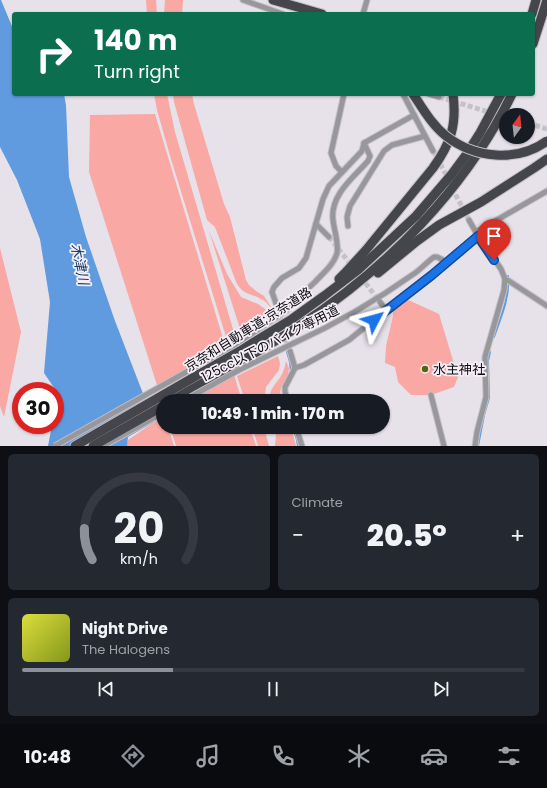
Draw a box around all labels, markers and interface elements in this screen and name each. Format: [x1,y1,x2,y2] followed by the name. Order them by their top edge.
[94,21,177,60] text: 140 m
[28,28,80,80] icon: right
[94,59,180,84] text: Turn right
[499,108,535,144] north arrow
[499,108,535,144] map controls
[477,219,511,260] pin
[483,225,505,247] icon: arrive
[66,241,95,289] water label: 木津川
[181,283,315,376] street label: 京奈和自動車道;京奈道路
[353,299,395,341] position arrow
[198,300,342,386] street label: 125cc以下のバイク専用道
[433,360,485,379] place label: 水主神社
[420,364,430,374] marker: 水主神社
[12,382,64,434] speed limit sign: 30
[202,403,344,424] text: 10:49 · 1 min · 170 m
[292,493,343,512] text: Climate
[113,499,164,558] text: 20
[367,514,447,557] text: 20.5°
[292,520,304,551] text: −
[510,520,525,551] text: +
[120,549,158,569] text: km/h
[82,618,168,639] text: Night Drive
[82,640,170,659] text: The Halogens
[95,678,117,700] icon: previous
[262,678,284,700] icon: pause
[430,678,452,700] icon: next
[119,742,147,770] icon: directions
[194,742,222,770] icon: music
[269,742,297,770] icon: phone
[345,742,373,770] icon: climate
[420,742,448,770] icon: car
[495,742,523,770] icon: filters
[24,744,71,769] text: 10:48

